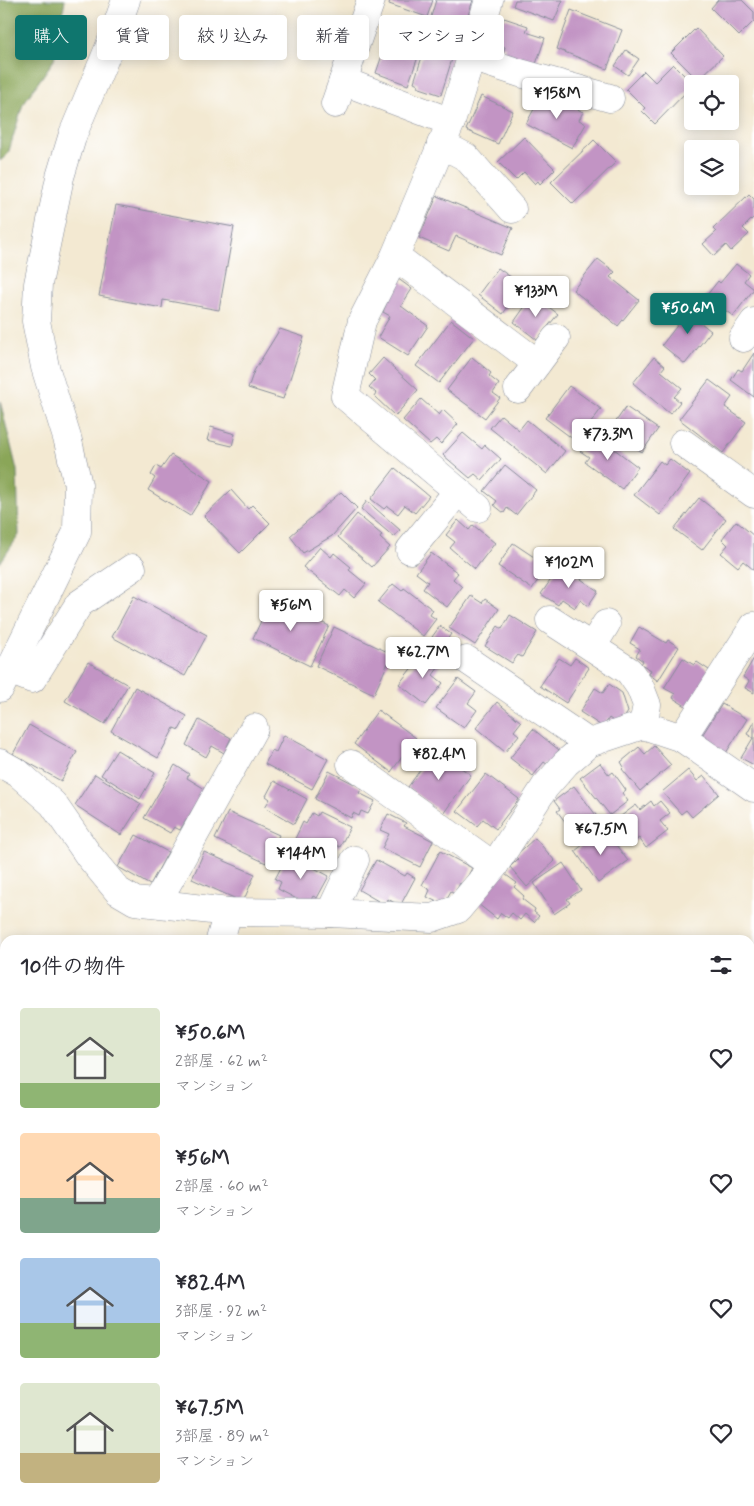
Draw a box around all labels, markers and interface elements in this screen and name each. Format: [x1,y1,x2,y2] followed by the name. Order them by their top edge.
[15,15,87,60] chip: 購入
[97,15,169,60] chip: 賃貸
[179,15,287,60] chip: 絞り込み
[297,15,369,60] chip: 新着
[379,15,504,60] chip: マンション
[684,75,739,195] map controls
[684,75,739,130] button: locate
[522,78,592,120] pin: ¥158M
[533,83,581,104] text: ¥158M
[684,140,739,195] button: layers
[501,276,571,318] pin: ¥133M
[514,281,558,302] text: ¥133M
[647,292,729,335] pin: ¥50.6M
[661,298,715,319] text: ¥50.6M
[567,418,649,461] pin: ¥73.3M
[583,424,633,445] text: ¥73.3M
[534,546,604,589] pin: ¥102M
[544,552,594,573] text: ¥102M
[261,590,321,632] pin: ¥56M
[270,595,312,616] text: ¥56M
[382,636,464,679] pin: ¥62.7M
[397,642,449,663] text: ¥62.7M
[398,738,480,781] pin: ¥82.4M
[412,744,466,765] text: ¥82.4M
[560,814,642,856] pin: ¥67.5M
[575,819,627,840] text: ¥67.5M
[266,838,336,880] pin: ¥144M
[276,843,326,864] text: ¥144M
[707,951,735,979] icon: filters
[20,953,125,981] text: 10件の物件
[175,1019,245,1047] text: ¥50.6M
[60,1028,120,1088] icon: home
[707,1044,735,1072] icon: heart
[175,1051,268,1072] text: 2部屋 · 62 m²
[175,1076,254,1097] text: マンション
[175,1144,230,1172] text: ¥56M
[60,1153,120,1213] icon: home
[707,1169,735,1197] icon: heart
[175,1176,269,1197] text: 2部屋 · 60 m²
[175,1201,254,1222] text: マンション
[175,1269,245,1297] text: ¥82.4M
[60,1278,120,1338] icon: home
[707,1294,735,1322] icon: heart
[175,1301,267,1322] text: 3部屋 · 92 m²
[175,1326,254,1347] text: マンション
[175,1394,244,1422] text: ¥67.5M
[60,1403,120,1463] icon: home
[707,1419,735,1447] icon: heart
[175,1426,269,1447] text: 3部屋 · 89 m²
[175,1451,254,1472] text: マンション

